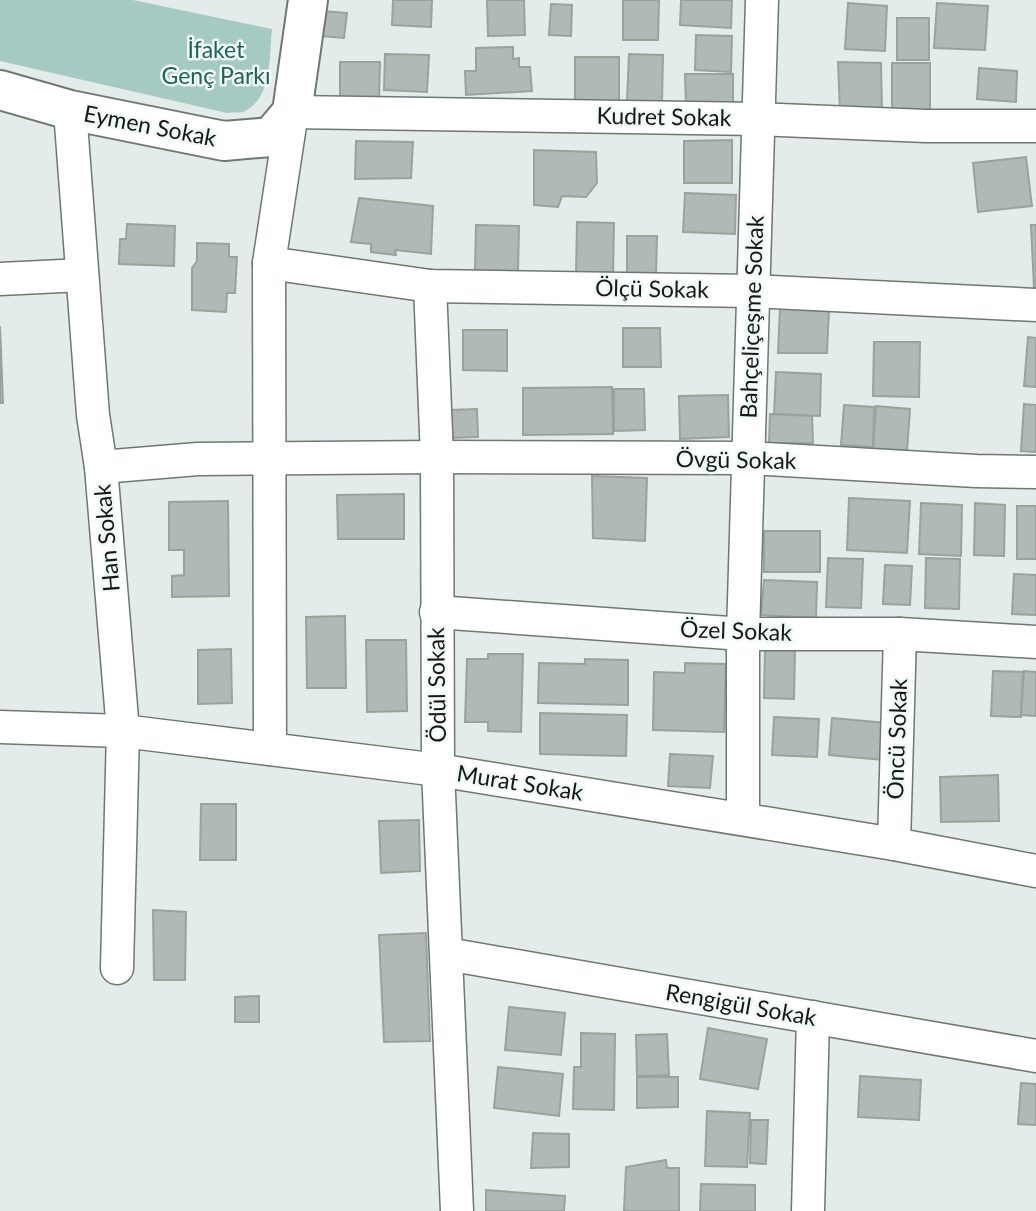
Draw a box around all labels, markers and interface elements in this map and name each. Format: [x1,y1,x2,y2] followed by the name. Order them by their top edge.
[162,35,270,89] park label: İfaket Genç Parkı
[81,98,219,152] street label: Eymen Sokak
[596,101,732,131] street label: Kudret Sokak
[733,215,769,419] street label: Bahçeliçeşme Sokak
[595,273,709,303] street label: Ölçü Sokak
[675,444,797,474] street label: Övgü Sokak
[87,483,125,593] street label: Han Sokak
[680,614,793,646] street label: Özel Sokak
[421,627,451,743] street label: Ödül Sokak
[880,678,912,800] street label: Öncü Sokak
[455,758,586,806] street label: Murat Sokak
[664,977,819,1031] street label: Rengigül Sokak

